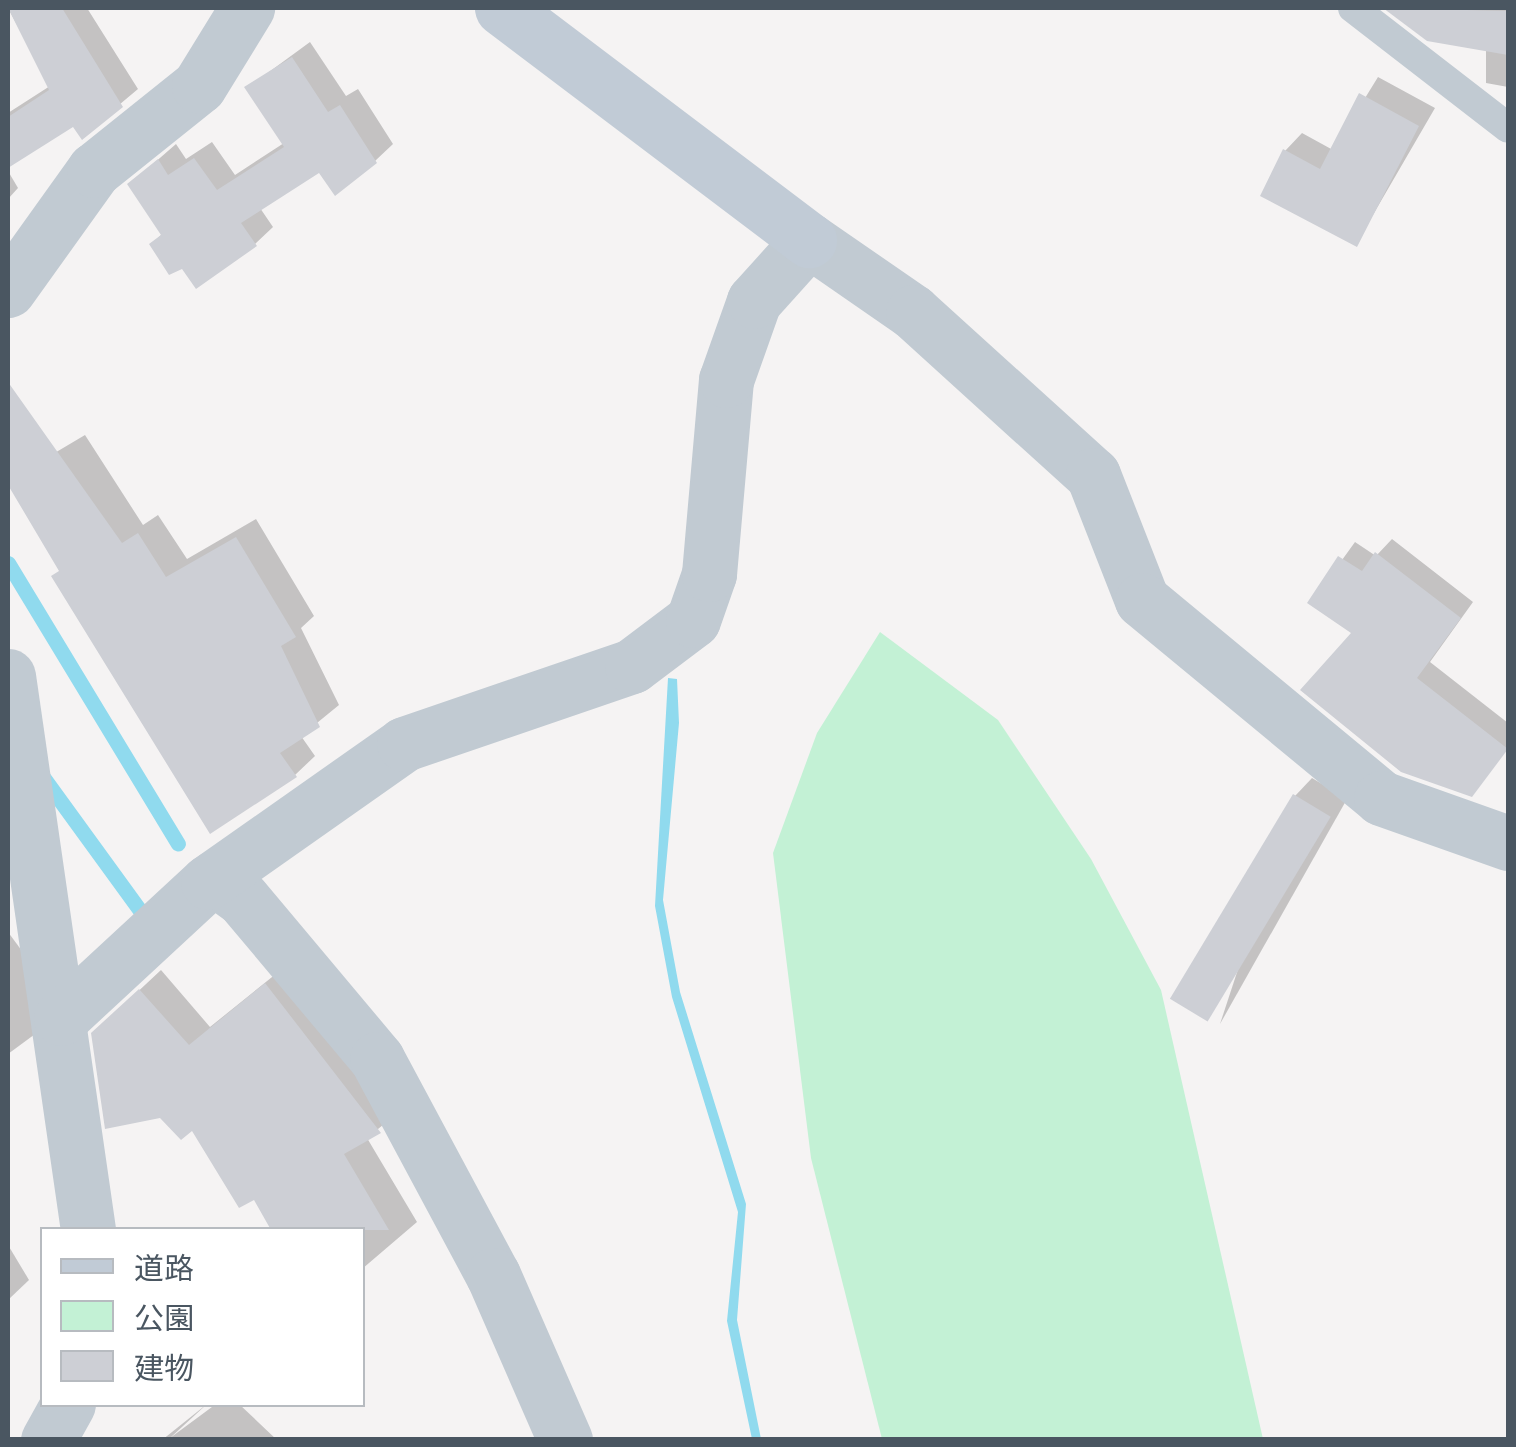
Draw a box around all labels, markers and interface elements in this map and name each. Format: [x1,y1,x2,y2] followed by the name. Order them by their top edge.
[40,1227,365,1407] legend
[134,1250,194,1286] text: 道路
[134,1300,194,1336] text: 公園
[134,1350,194,1386] text: 建物

